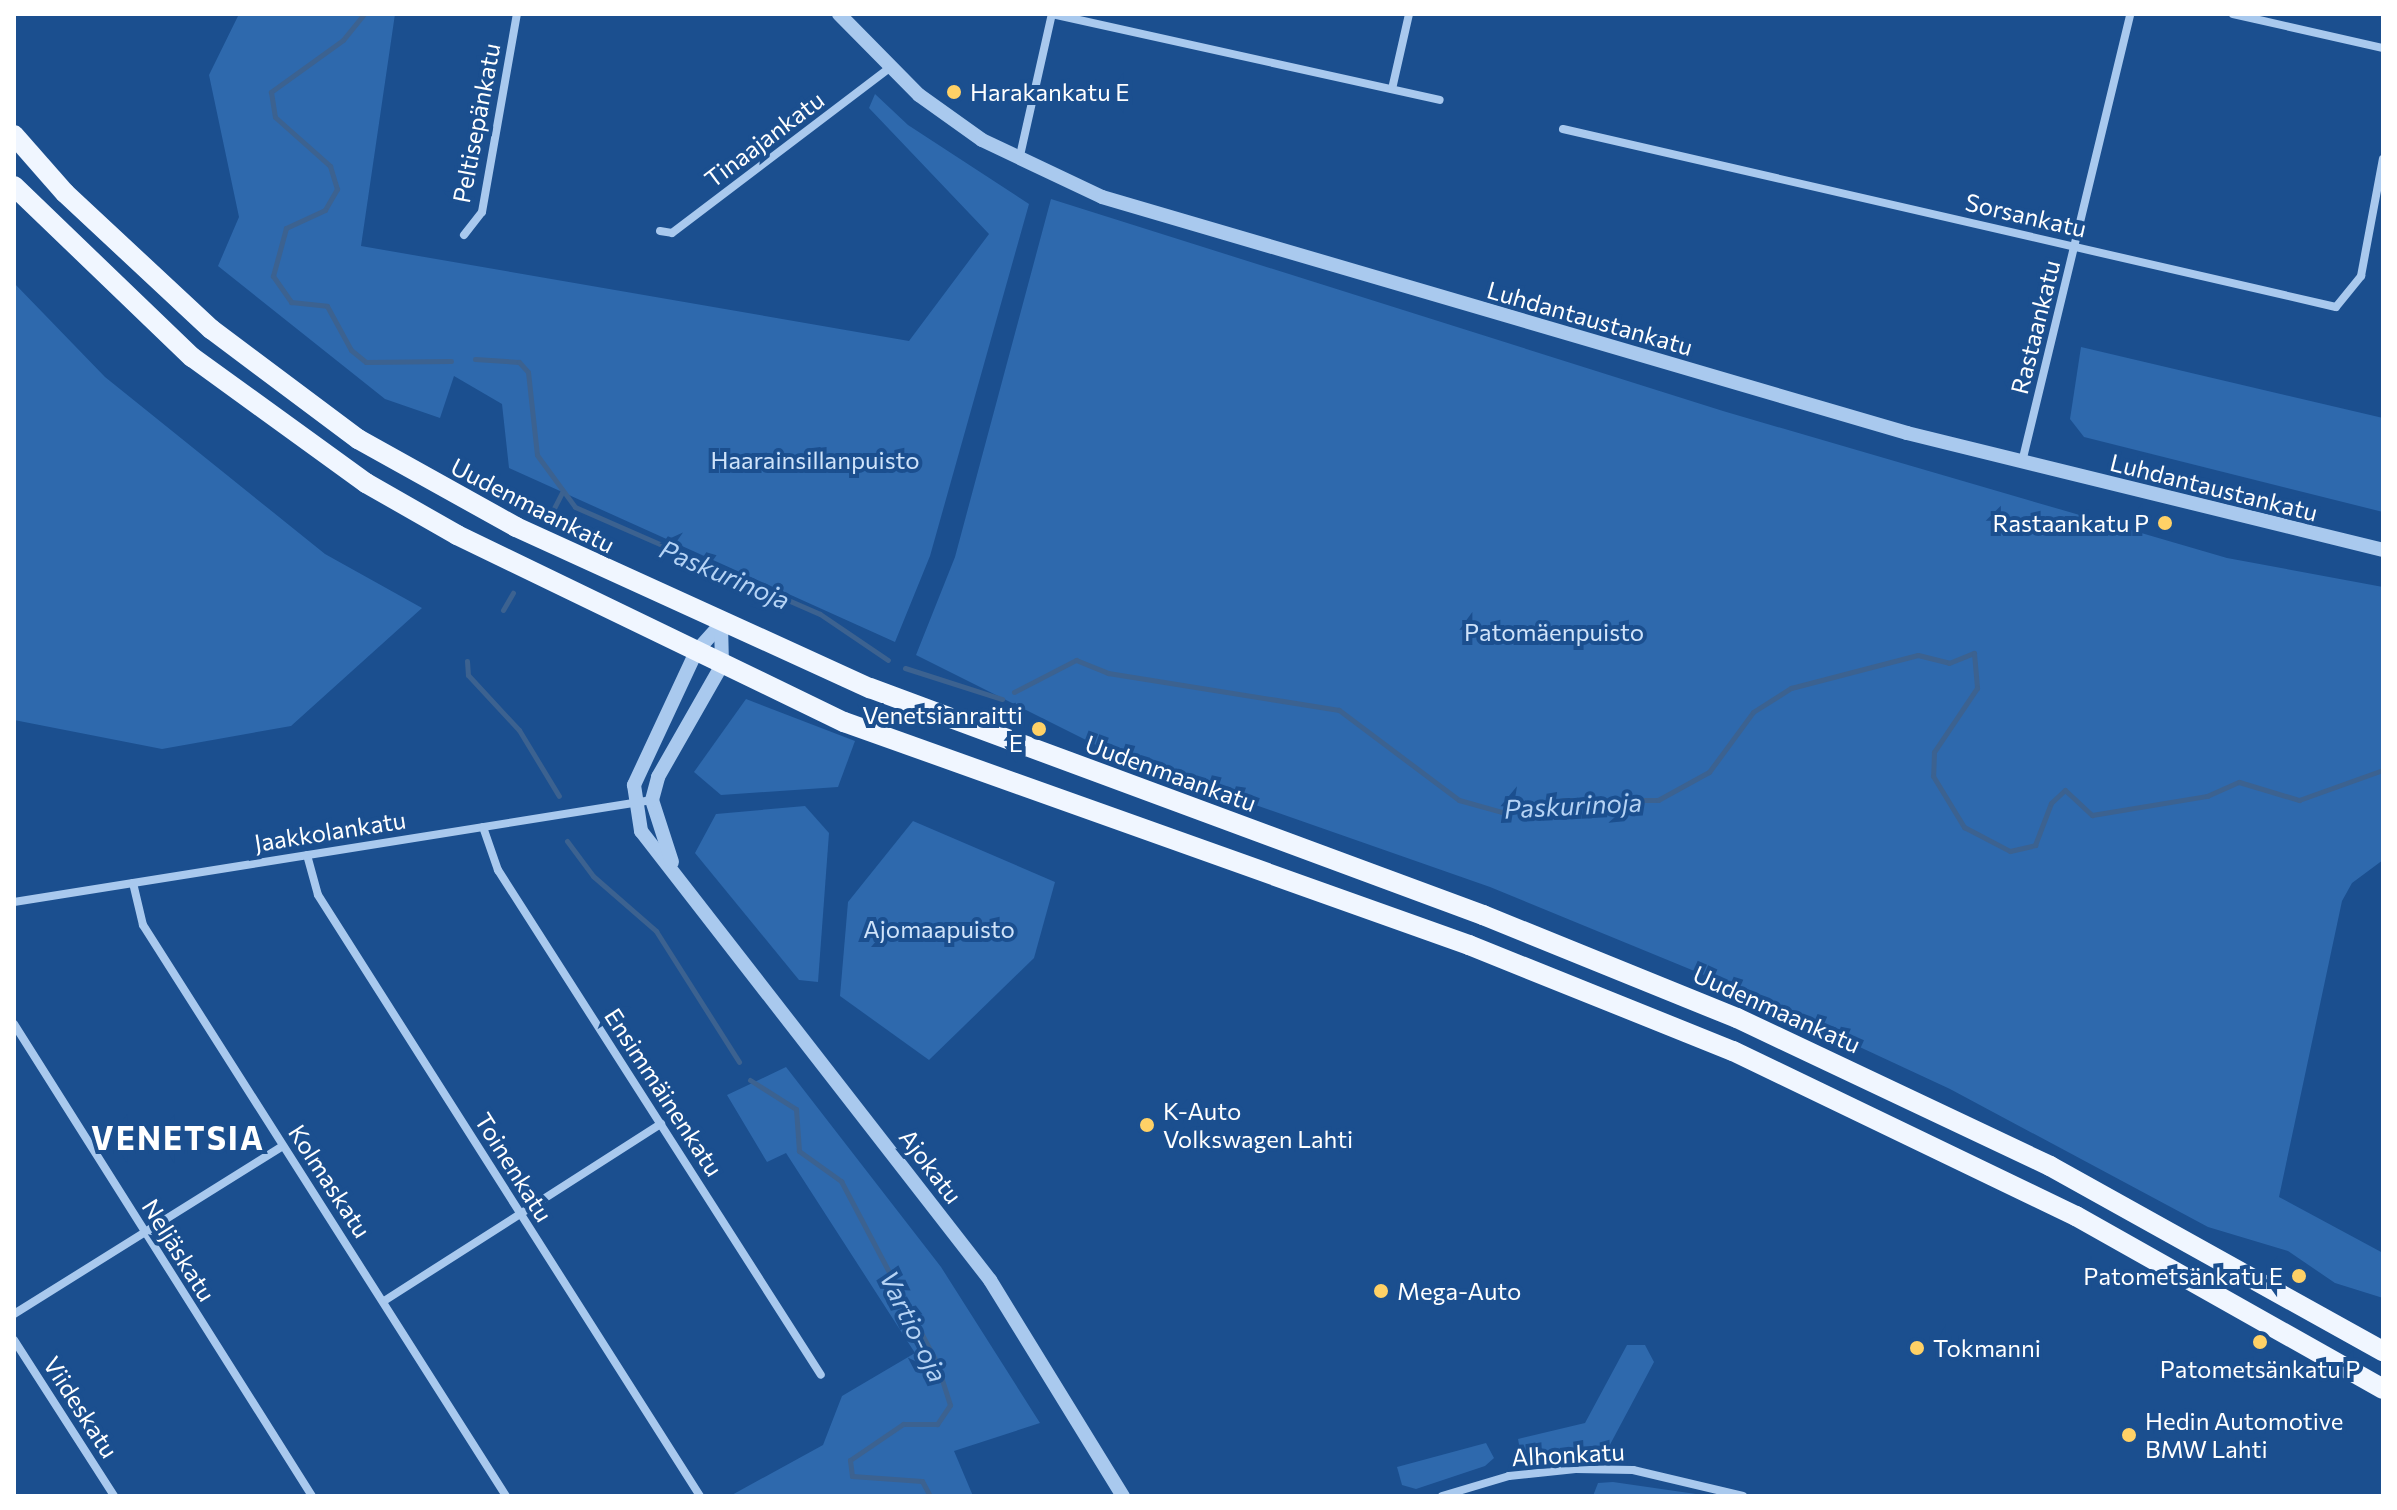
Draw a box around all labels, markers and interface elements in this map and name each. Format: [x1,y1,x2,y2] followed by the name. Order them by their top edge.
[446,41,506,205] street label: Peltisepänkatu
[970,78,1129,106] place label: Harakankatu E
[945,83,963,101] marker: Harakankatu E
[699,85,829,193] street label: Tinaajankatu
[1963,187,2089,243] street label: Sorsankatu
[2004,257,2066,397] street label: Rastaankatu
[1484,275,1696,361] street label: Luhdantaustankatu
[710,446,920,474] park label: Haarainsillanpuisto
[2107,447,2321,527] street label: Luhdantaustankatu
[446,451,620,559] street label: Uudenmaankatu
[1992,509,2149,537] place label: Rastaankatu P
[2156,514,2174,532] marker: Rastaankatu P
[655,533,795,615] water label: Paskurinoja
[1464,618,1644,646] park label: Patomäenpuisto
[862,701,1023,757] place label: Venetsianraitti E
[1030,720,1048,738] marker: Venetsianraitti E
[1082,729,1260,817] street label: Uudenmaankatu
[1503,786,1643,824] water label: Paskurinoja
[252,805,408,857] street label: Jaakkolankatu
[863,915,1015,943] park label: Ajomaapuisto
[1689,959,1865,1059] street label: Uudenmaankatu
[599,1003,729,1181] street label: Ensimmäinenkatu
[1163,1097,1353,1153] place label: K-Auto Volkswagen Lahti
[469,1107,559,1227] street label: Toinenkatu
[1138,1116,1156,1134] marker: K-Auto Volkswagen Lahti
[91,1118,265,1156] district label: VENETSIA
[283,1119,377,1243] street label: Kolmaskatu
[894,1123,968,1209] street label: Ajokatu
[136,1194,222,1306] street label: Neljäskatu
[2083,1262,2283,1290] place label: Patometsänkatu E
[874,1265,954,1387] water label: Vartio-oja
[2290,1267,2308,1285] marker: Patometsänkatu E
[1397,1277,1521,1305] place label: Mega-Auto
[1372,1282,1390,1300] marker: Mega-Auto
[2251,1333,2269,1351] marker: Patometsänkatu P
[1933,1334,2041,1362] place label: Tokmanni
[1908,1339,1926,1357] marker: Tokmanni
[38,1351,124,1463] street label: Viideskatu
[2160,1355,2360,1383] place label: Patometsänkatu P
[2145,1407,2343,1463] place label: Hedin Automotive BMW Lahti
[2120,1426,2138,1444] marker: Hedin Automotive BMW Lahti
[1511,1437,1625,1471] street label: Alhonkatu

